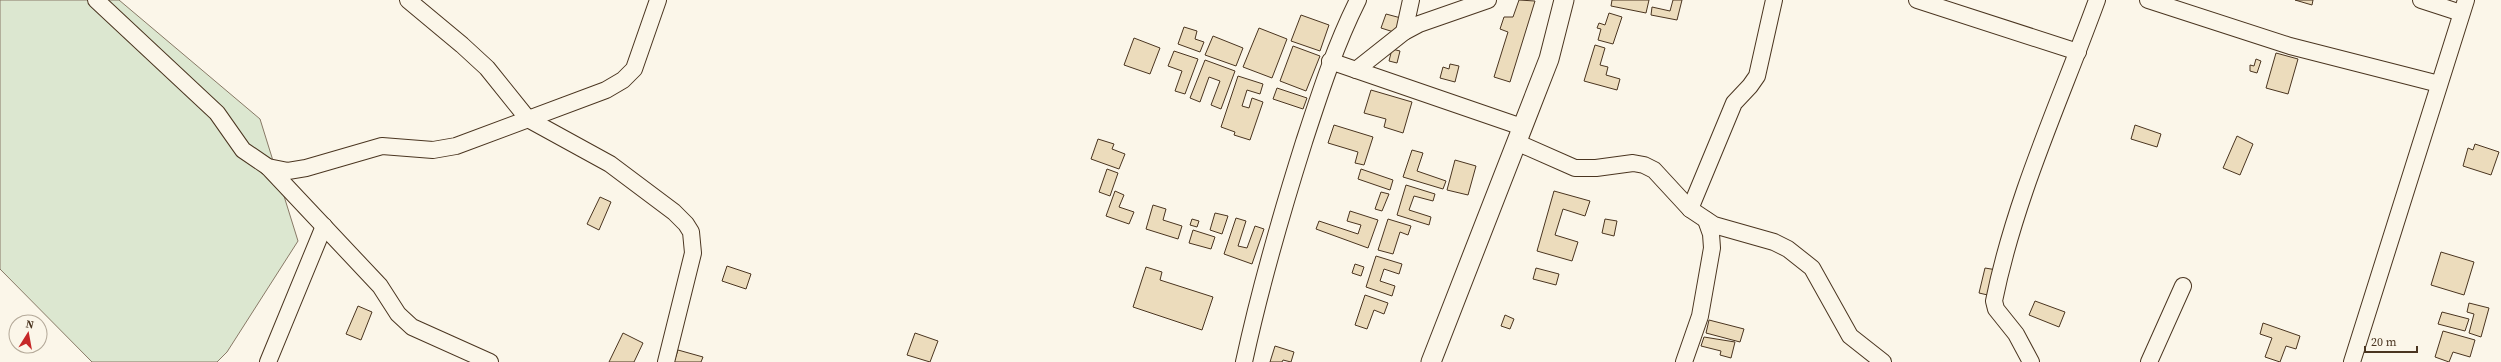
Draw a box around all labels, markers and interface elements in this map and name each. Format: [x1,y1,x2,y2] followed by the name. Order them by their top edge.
[8,314,48,354] north arrow
[24,317,35,333] text: N
[2365,328,2417,354] scale bar
[2371,334,2397,350] text: 20 m

